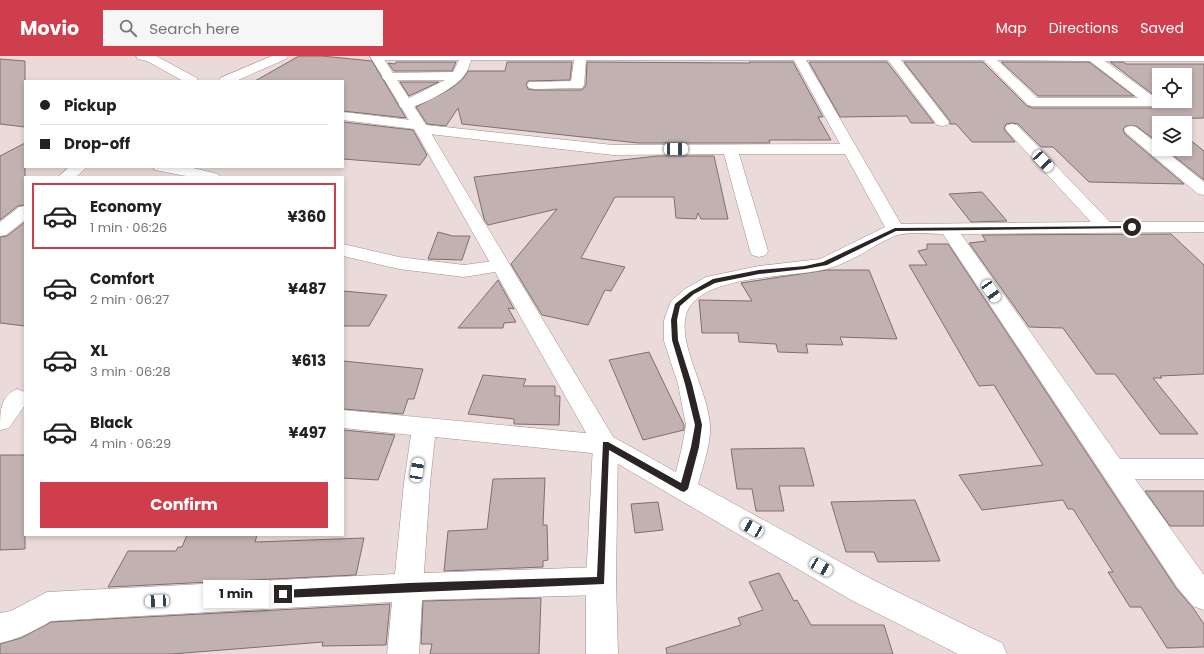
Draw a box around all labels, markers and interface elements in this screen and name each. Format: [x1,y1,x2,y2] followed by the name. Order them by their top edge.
[103,10,383,46] search box
[20,15,79,42] text: Movio
[117,17,139,39] icon: search
[149,18,240,39] text: Search here
[996,18,1027,38] text: Map
[1049,18,1118,38] text: Directions
[1140,18,1184,38] text: Saved
[1152,68,1192,156] map controls
[1152,68,1192,108] button: locate
[64,95,116,116] text: Pickup
[1152,116,1192,156] button: layers
[64,133,130,154] text: Drop-off
[664,143,688,155] car
[1030,148,1056,174] car
[90,196,162,217] text: Economy
[42,198,78,234] icon: car
[288,206,326,227] text: ¥360
[90,218,167,237] text: 1 min · 06:26
[1123,218,1141,236] route start
[90,268,154,289] text: Comfort
[42,270,78,306] icon: car
[288,278,326,299] text: ¥487
[979,278,1003,304] car
[90,290,169,309] text: 2 min · 06:27
[90,340,108,361] text: XL
[42,342,78,378] icon: car
[292,350,326,371] text: ¥613
[90,362,171,381] text: 3 min · 06:28
[90,412,133,433] text: Black
[42,414,78,450] icon: car
[289,422,326,443] text: ¥497
[90,434,171,453] text: 4 min · 06:29
[409,457,425,483] car
[40,482,328,528] button: Confirm
[739,517,765,539] car
[808,556,834,578] car
[203,580,269,608] callout: 1 min
[219,584,253,603] text: 1 min
[274,585,292,603] route end
[145,594,169,608] car

